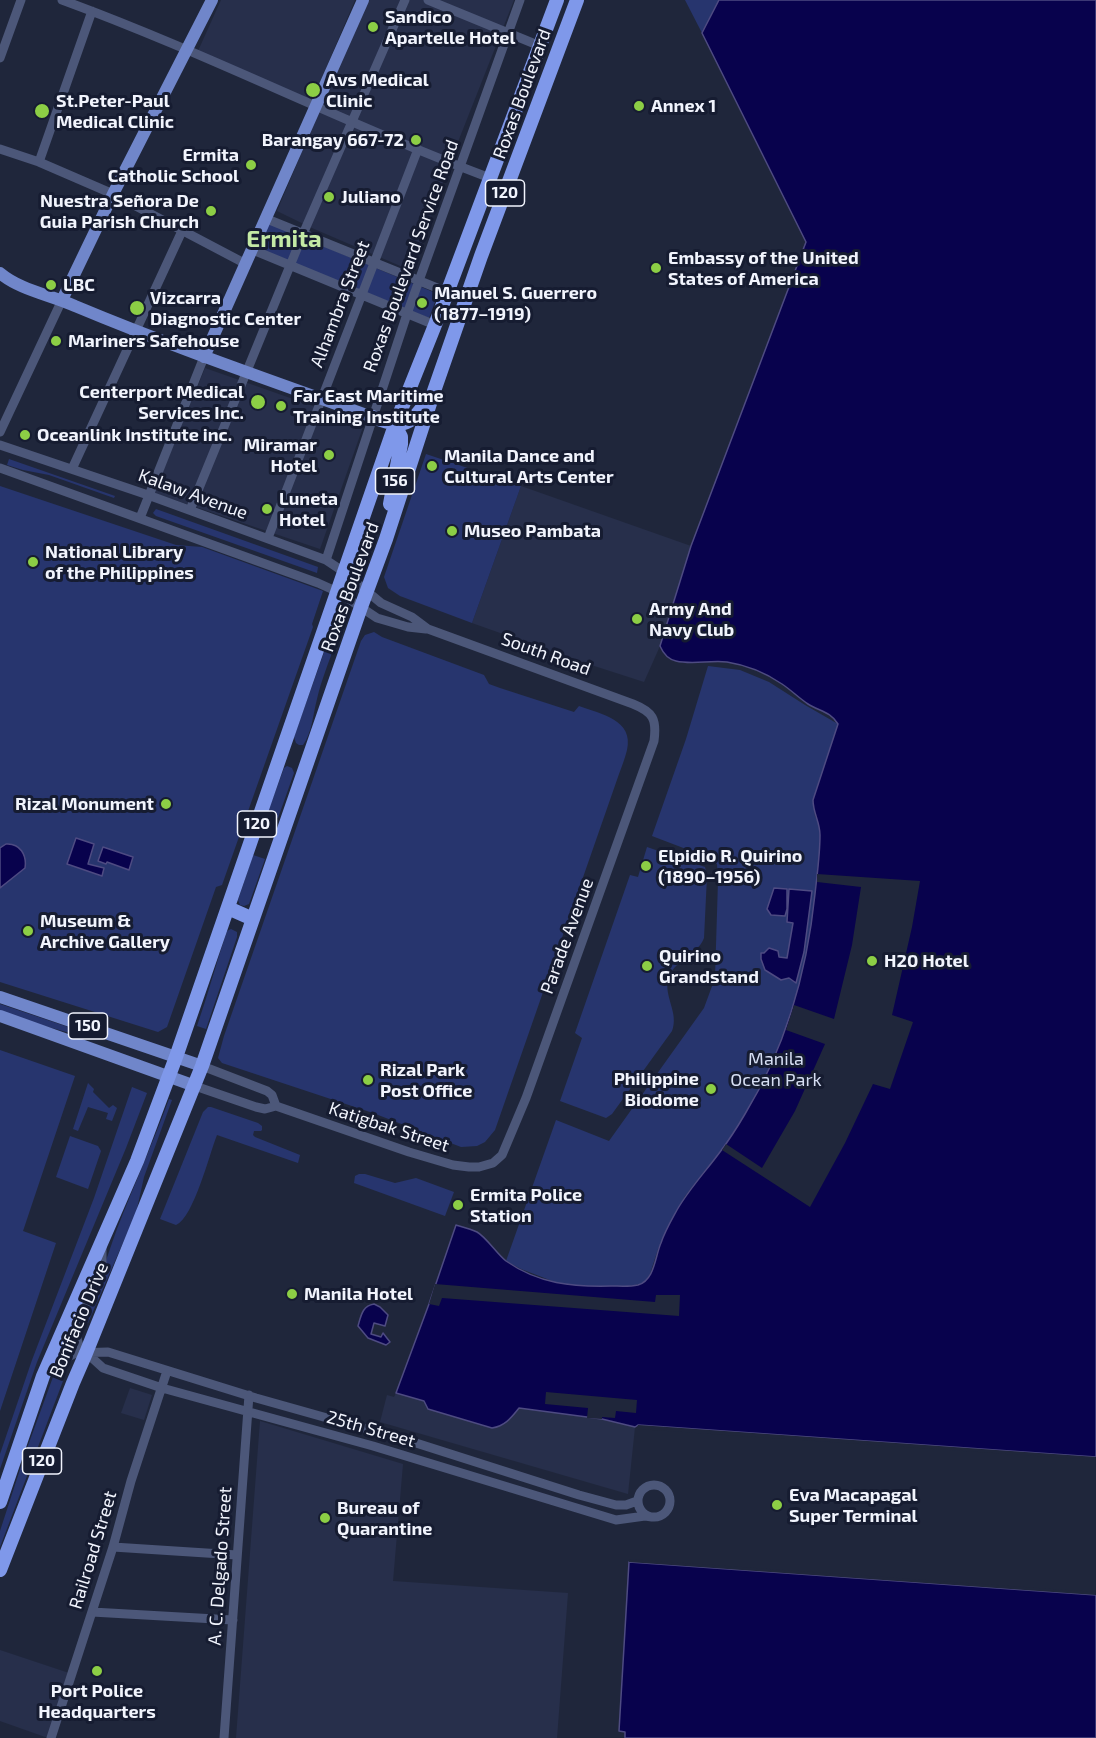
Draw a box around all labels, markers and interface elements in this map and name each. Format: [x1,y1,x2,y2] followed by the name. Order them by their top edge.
[385,6,515,48] place label: Sandico Apartelle Hotel
[366,20,380,34] marker: Sandico Apartelle Hotel
[488,26,556,162] street label: Roxas Boulevard
[326,69,429,112] place label: Avs Medical Clinic
[304,81,322,99] marker: Avs Medical Clinic
[56,90,174,132] place label: St.Peter-Paul Medical Clinic
[651,95,716,117] place label: Annex 1
[632,99,646,113] marker: Annex 1
[33,102,51,120] marker: St.Peter-Paul Medical Clinic
[262,129,404,151] place label: Barangay 667-72
[409,133,423,147] marker: Barangay 667-72
[359,137,463,375] street label: Roxas Boulevard Service Road
[108,144,239,186] place label: Ermita Catholic School
[244,158,258,172] marker: Ermita Catholic School
[486,180,524,206] road number: 120
[341,186,401,208] place label: Juliano
[40,190,199,232] place label: Nuestra Señora De Guia Parish Church
[322,190,336,204] marker: Juliano
[204,204,218,218] marker: Nuestra Señora De Guia Parish Church
[246,225,322,253] district label: Ermita
[306,238,374,370] street label: Alhambra Street
[668,247,859,290] place label: Embassy of the United States of America
[649,261,663,275] marker: Embassy of the United States of America
[63,274,95,296] place label: LBC
[44,278,58,292] marker: LBC
[434,282,597,324] place label: Manuel S. Guerrero (1877–1919)
[150,287,301,330] place label: Vizcarra Diagnostic Center
[415,296,429,310] marker: Manuel S. Guerrero (1877–1919)
[128,299,146,317] marker: Vizcarra Diagnostic Center
[68,330,239,352] place label: Mariners Safehouse
[49,334,63,348] marker: Mariners Safehouse
[79,381,244,424] place label: Centerport Medical Services Inc.
[293,385,444,428] place label: Far East Maritime Training Institute
[249,393,267,411] marker: Centerport Medical Services Inc.
[274,399,288,413] marker: Far East Maritime Training Institute
[37,424,232,446] place label: Oceanlink Institute inc.
[18,428,32,442] marker: Oceanlink Institute inc.
[244,434,317,476] place label: Miramar Hotel
[444,445,614,488] place label: Manila Dance and Cultural Arts Center
[322,448,336,462] marker: Miramar Hotel
[425,459,439,473] marker: Manila Dance and Cultural Arts Center
[135,464,251,524] street label: Kalaw Avenue
[376,468,414,494] road number: 156
[279,488,338,530] place label: Luneta Hotel
[260,502,274,516] marker: Luneta Hotel
[316,519,384,655] street label: Roxas Boulevard
[464,520,601,542] place label: Museo Pambata
[445,524,459,538] marker: Museo Pambata
[45,541,194,584] place label: National Library of the Philippines
[26,555,40,569] marker: National Library of the Philippines
[649,598,734,640] place label: Army And Navy Club
[630,612,644,626] marker: Army And Navy Club
[498,628,594,680] street label: South Road
[15,793,154,815] place label: Rizal Monument
[159,797,173,811] marker: Rizal Monument
[238,811,276,837] road number: 120
[658,845,802,888] place label: Elpidio R. Quirino (1890–1956)
[639,859,653,873] marker: Elpidio R. Quirino (1890–1956)
[536,875,598,997] street label: Parade Avenue
[40,910,170,952] place label: Museum & Archive Gallery
[21,924,35,938] marker: Museum & Archive Gallery
[659,945,759,988] place label: Quirino Grandstand
[884,950,969,972] place label: H20 Hotel
[865,954,879,968] marker: H20 Hotel
[640,959,654,973] marker: Quirino Grandstand
[68,1013,107,1039] road number: 150
[730,1048,822,1090] park label: Manila Ocean Park
[380,1059,472,1102] place label: Rizal Park Post Office
[614,1068,699,1110] place label: Philippine Biodome
[361,1073,375,1087] marker: Rizal Park Post Office
[704,1082,718,1096] marker: Philippine Biodome
[326,1097,452,1157] street label: Katigbak Street
[470,1184,582,1226] place label: Ermita Police Station
[451,1198,465,1212] marker: Ermita Police Station
[45,1259,113,1381] street label: Bonifacio Drive
[304,1283,413,1305] place label: Manila Hotel
[285,1287,299,1301] marker: Manila Hotel
[324,1406,418,1452] street label: 25th Street
[22,1448,62,1474] road number: 120
[789,1484,917,1526] place label: Eva Macapagal Super Terminal
[204,1486,236,1646] street label: A. C. Delgado Street
[65,1488,121,1612] street label: Railroad Street
[337,1497,432,1540] place label: Bureau of Quarantine
[770,1498,784,1512] marker: Eva Macapagal Super Terminal
[318,1511,332,1525] marker: Bureau of Quarantine
[90,1664,104,1678] marker: Port Police Headquarters
[38,1680,156,1722] place label: Port Police Headquarters

